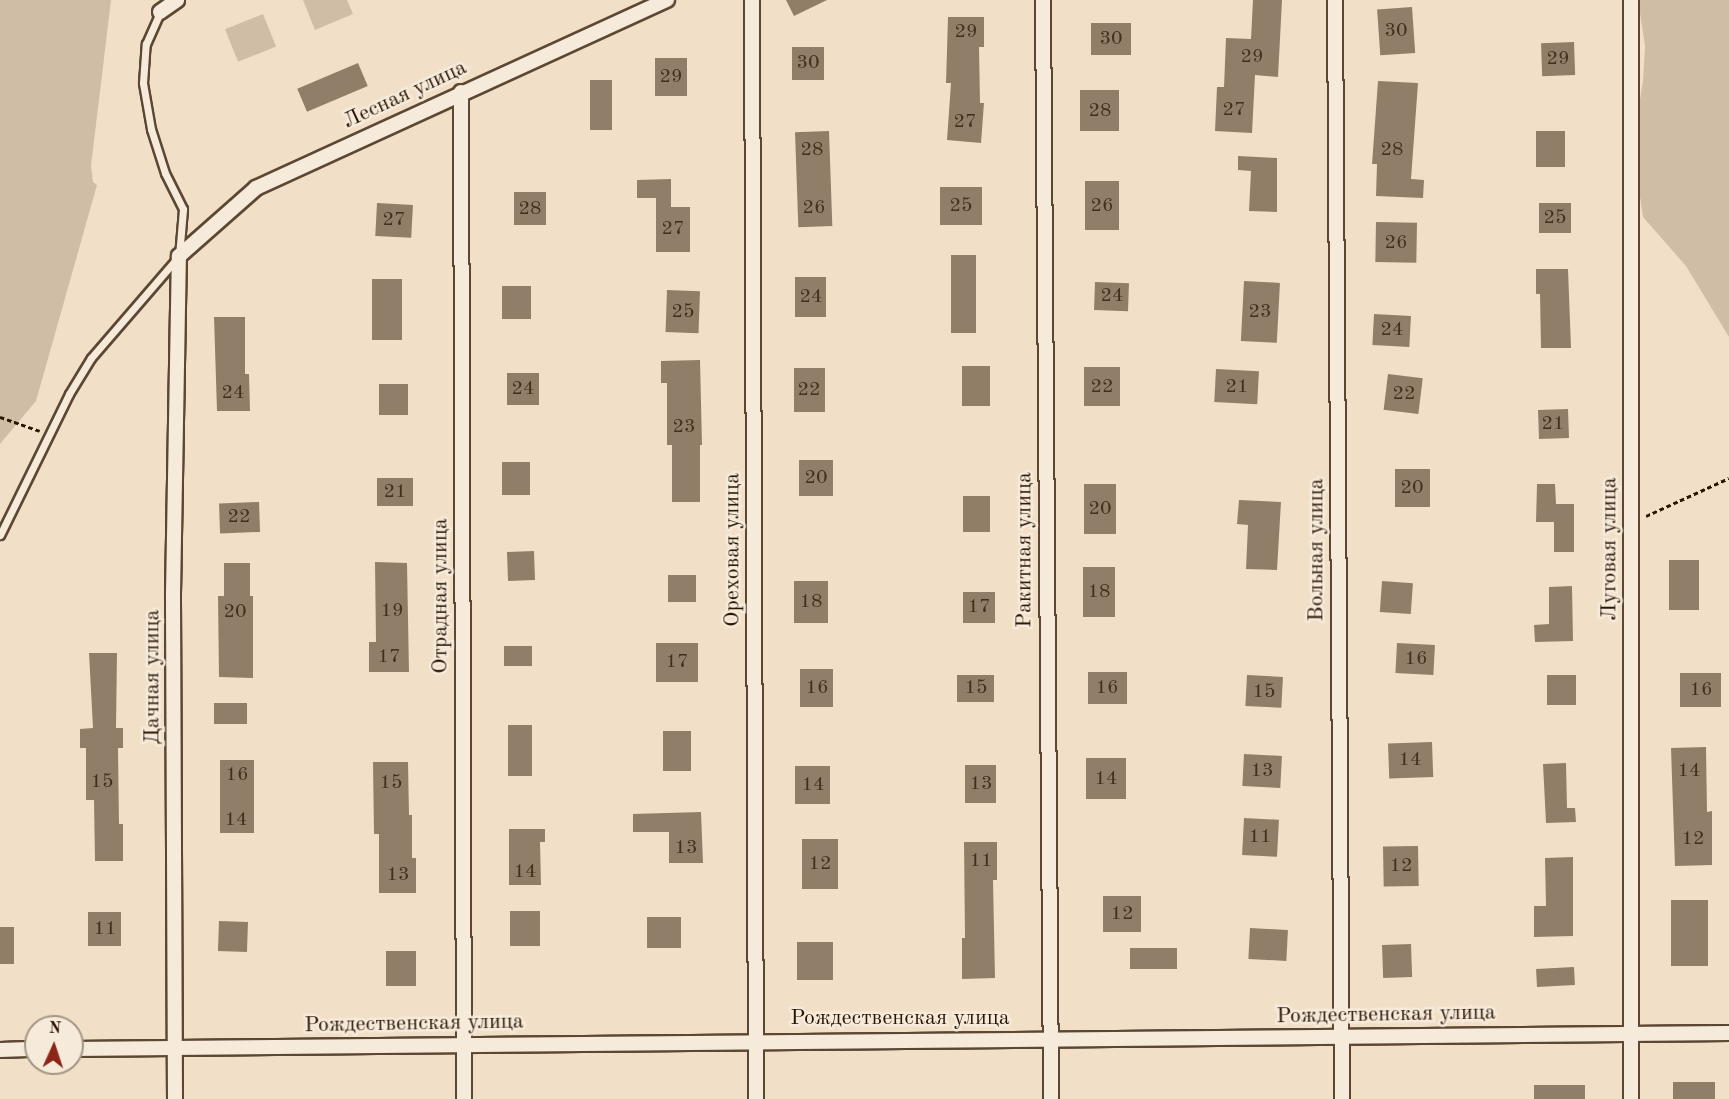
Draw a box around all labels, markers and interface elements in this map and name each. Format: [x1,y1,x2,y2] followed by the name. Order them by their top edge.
[1384,19,1408,43] house number: 30
[954,20,978,44] house number: 29
[1099,27,1123,51] house number: 30
[1240,45,1264,69] house number: 29
[1546,47,1570,71] house number: 29
[796,51,820,75] house number: 30
[339,55,471,135] street label: Лесная улица
[659,65,683,89] house number: 29
[1222,98,1246,122] house number: 27
[1088,99,1112,123] house number: 28
[953,110,977,134] house number: 27
[800,138,824,162] house number: 28
[1380,138,1404,162] house number: 28
[949,194,973,218] house number: 25
[1090,194,1114,218] house number: 26
[802,196,826,220] house number: 26
[518,197,542,221] house number: 28
[1543,206,1567,230] house number: 25
[382,208,406,232] house number: 27
[661,217,685,241] house number: 27
[1384,231,1408,255] house number: 26
[1100,284,1124,308] house number: 24
[799,285,823,309] house number: 24
[671,300,695,324] house number: 25
[1248,300,1272,324] house number: 23
[1380,318,1404,342] house number: 24
[1090,375,1114,399] house number: 22
[1225,375,1249,399] house number: 21
[511,377,535,401] house number: 24
[797,378,821,402] house number: 22
[221,381,245,405] house number: 24
[1392,382,1416,406] house number: 22
[1541,412,1565,436] house number: 21
[672,415,696,439] house number: 23
[804,466,828,490] house number: 20
[1012,472,1038,628] street label: Ракитная улица
[720,473,746,627] street label: Ореховая улица
[1400,476,1424,500] house number: 20
[1597,477,1623,621] street label: Луговая улица
[1304,478,1330,622] street label: Вольная улица
[383,480,407,504] house number: 21
[1088,497,1112,521] house number: 20
[227,505,251,529] house number: 22
[428,518,454,674] street label: Отрадная улица
[1087,580,1111,604] house number: 18
[799,590,823,614] house number: 18
[967,595,991,619] house number: 17
[380,599,404,623] house number: 19
[223,600,247,624] house number: 20
[140,610,166,744] street label: Дачная улица
[377,645,401,669] house number: 17
[1404,647,1428,671] house number: 16
[665,650,689,674] house number: 17
[805,676,829,700] house number: 16
[964,676,988,700] house number: 15
[1095,676,1119,700] house number: 16
[1689,678,1713,702] house number: 16
[1252,680,1276,704] house number: 15
[1398,748,1422,772] house number: 14
[1250,759,1274,783] house number: 13
[1677,759,1701,783] house number: 14
[225,763,249,787] house number: 16
[1094,767,1118,791] house number: 14
[90,770,114,794] house number: 15
[379,771,403,795] house number: 15
[969,772,993,796] house number: 13
[801,773,825,797] house number: 14
[224,808,248,832] house number: 14
[1248,825,1272,849] house number: 11
[1681,827,1705,851] house number: 12
[674,836,698,860] house number: 13
[969,849,993,873] house number: 11
[808,852,832,876] house number: 12
[1389,854,1413,878] house number: 12
[513,860,537,884] house number: 14
[386,863,410,887] house number: 13
[1110,902,1134,926] house number: 12
[93,917,117,941] house number: 11
[1276,1000,1496,1030] street label: Рождественская улица
[790,1006,1010,1032] street label: Рождественская улица
[304,1009,524,1039] street label: Рождественская улица
[24,1015,84,1075] north arrow
[48,1021,61,1037] text: N

